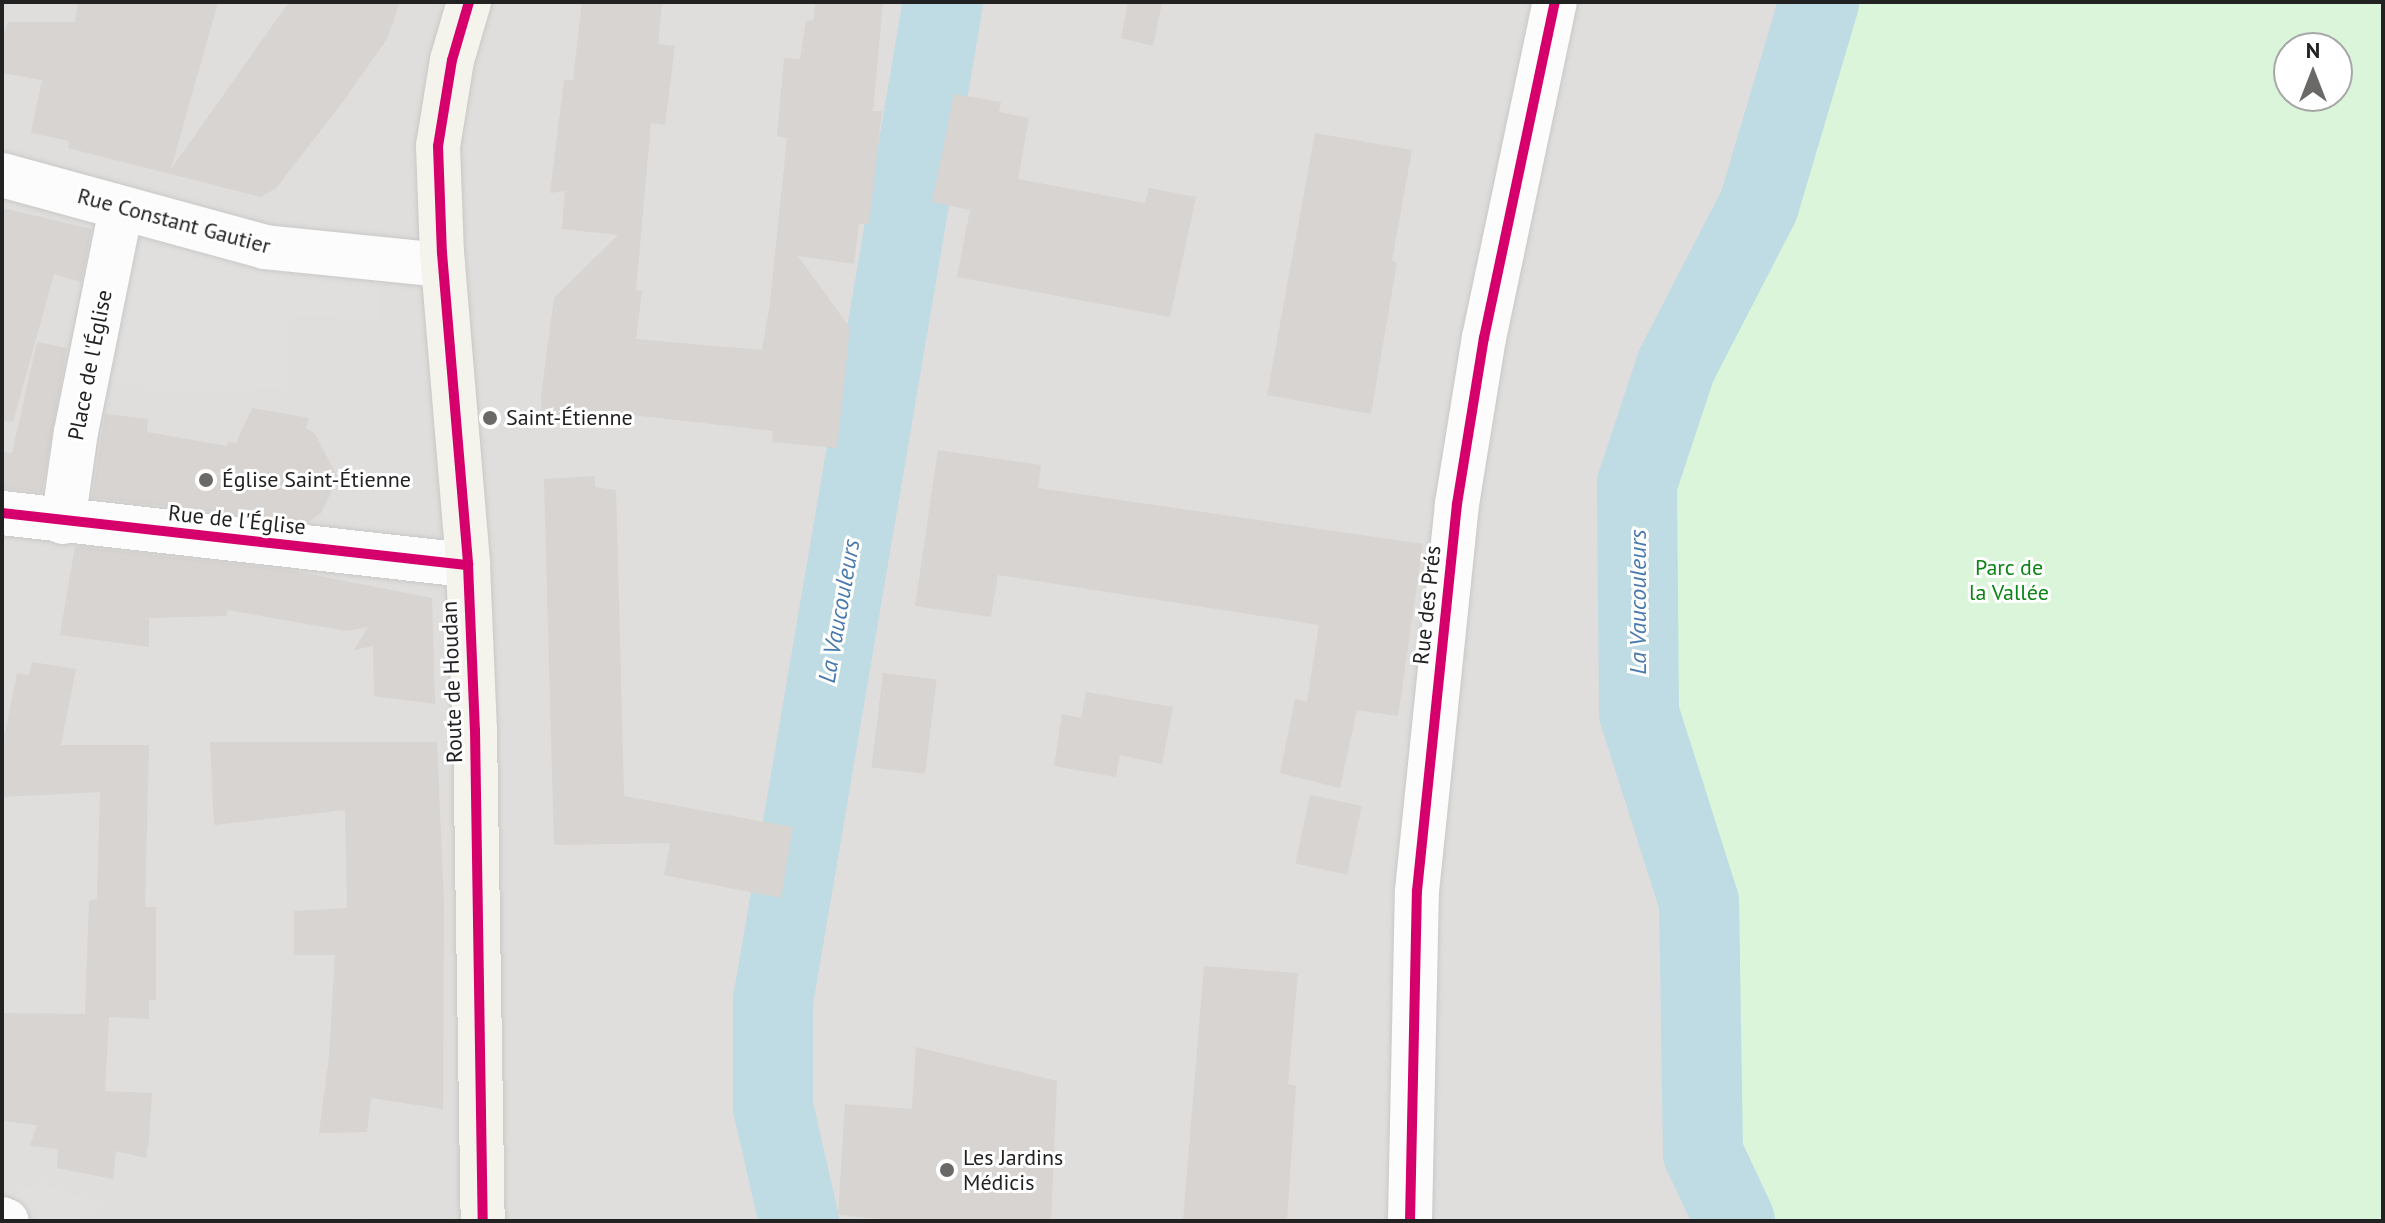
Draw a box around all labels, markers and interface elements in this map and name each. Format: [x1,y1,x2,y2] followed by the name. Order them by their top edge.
[2273,32,2353,112] north arrow
[2306,36,2320,64] text: N
[75,183,273,259] street label: Rue Constant Gautier
[62,288,118,442] street label: Place de l'Église
[506,405,633,431] place label: Saint-Étienne
[481,409,499,427] marker: Saint-Étienne
[222,467,411,493] place label: Église Saint-Étienne
[197,471,215,489] marker: Église Saint-Étienne
[167,500,307,540] street label: Rue de l'Église
[1624,529,1652,675] water label: La Vaucouleurs
[812,537,866,685] water label: La Vaucouleurs
[1408,544,1446,666] street label: Rue des Prés
[1969,554,2049,606] park label: Parc de la Vallée
[436,601,468,763] street label: Route de Houdan
[963,1144,1063,1196] place label: Les Jardins Médicis
[938,1161,956,1179] marker: Les Jardins Médicis

